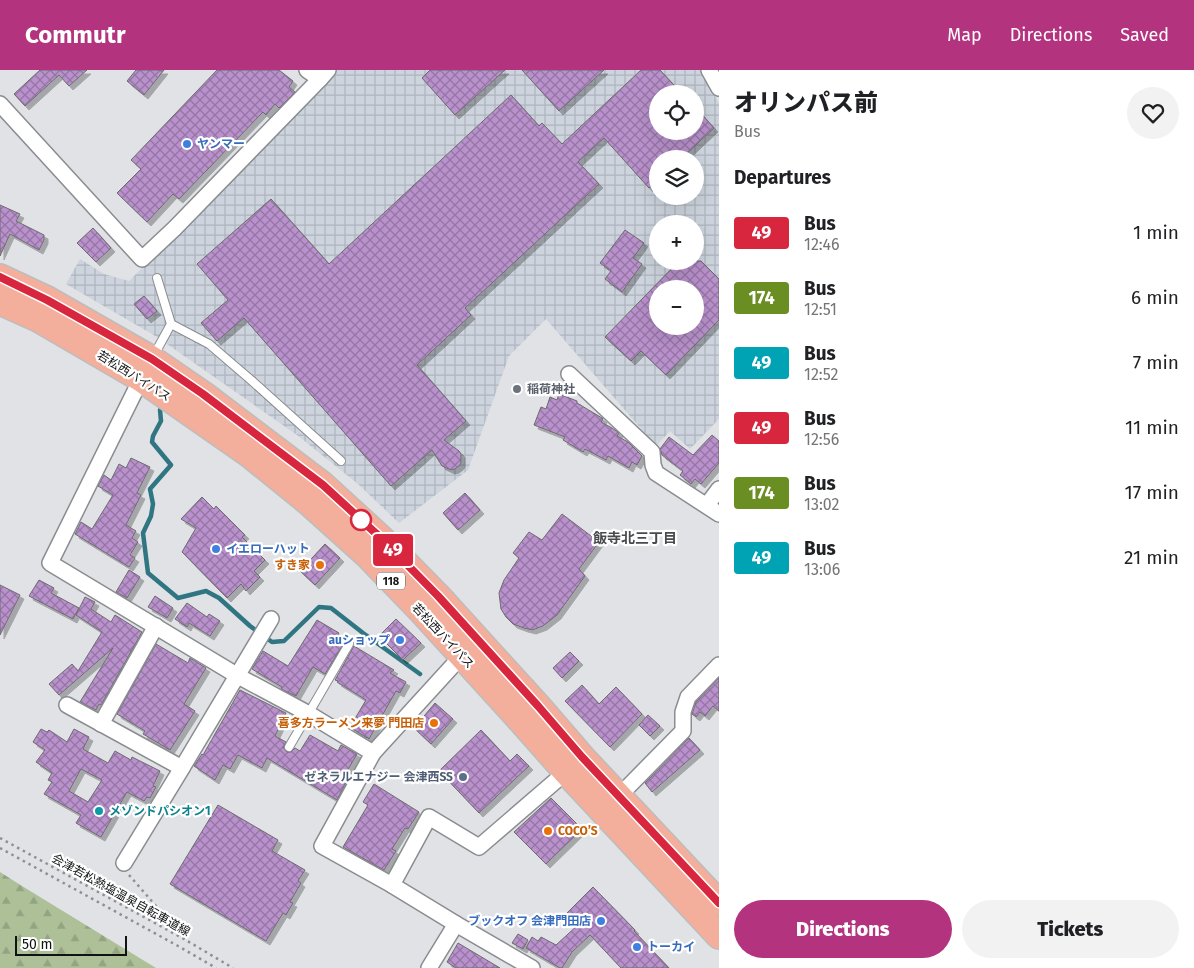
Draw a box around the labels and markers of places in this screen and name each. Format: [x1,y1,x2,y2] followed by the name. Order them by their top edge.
[197,137,245,151] place label: ヤンマー
[181,138,193,150] marker: ヤンマー
[527,382,575,396] place label: 稲荷神社
[511,383,523,395] marker: 稲荷神社
[350,509,372,531] unlabelled marker
[226,542,310,556] place label: イエローハット
[210,543,222,555] marker: イエローハット
[274,558,310,572] place label: すき家
[314,559,326,571] marker: すき家
[329,633,390,647] place label: auショップ
[394,634,406,646] marker: auショップ
[278,716,424,730] place label: 喜多方ラーメン来夢 門田店
[428,717,440,729] marker: 喜多方ラーメン来夢 門田店
[305,770,453,784] place label: ゼネラルエナジー 会津西SS
[457,771,469,783] marker: ゼネラルエナジー 会津西SS
[109,804,211,818] place label: メゾンドパシオン1
[93,805,105,817] marker: メゾンドパシオン1
[558,824,598,838] place label: COCO’S
[542,825,554,837] marker: COCO’S
[468,914,591,928] place label: ブックオフ 会津門田店
[595,915,607,927] marker: ブックオフ 会津門田店
[647,940,695,954] place label: トーカイ
[631,941,643,953] marker: トーカイ

